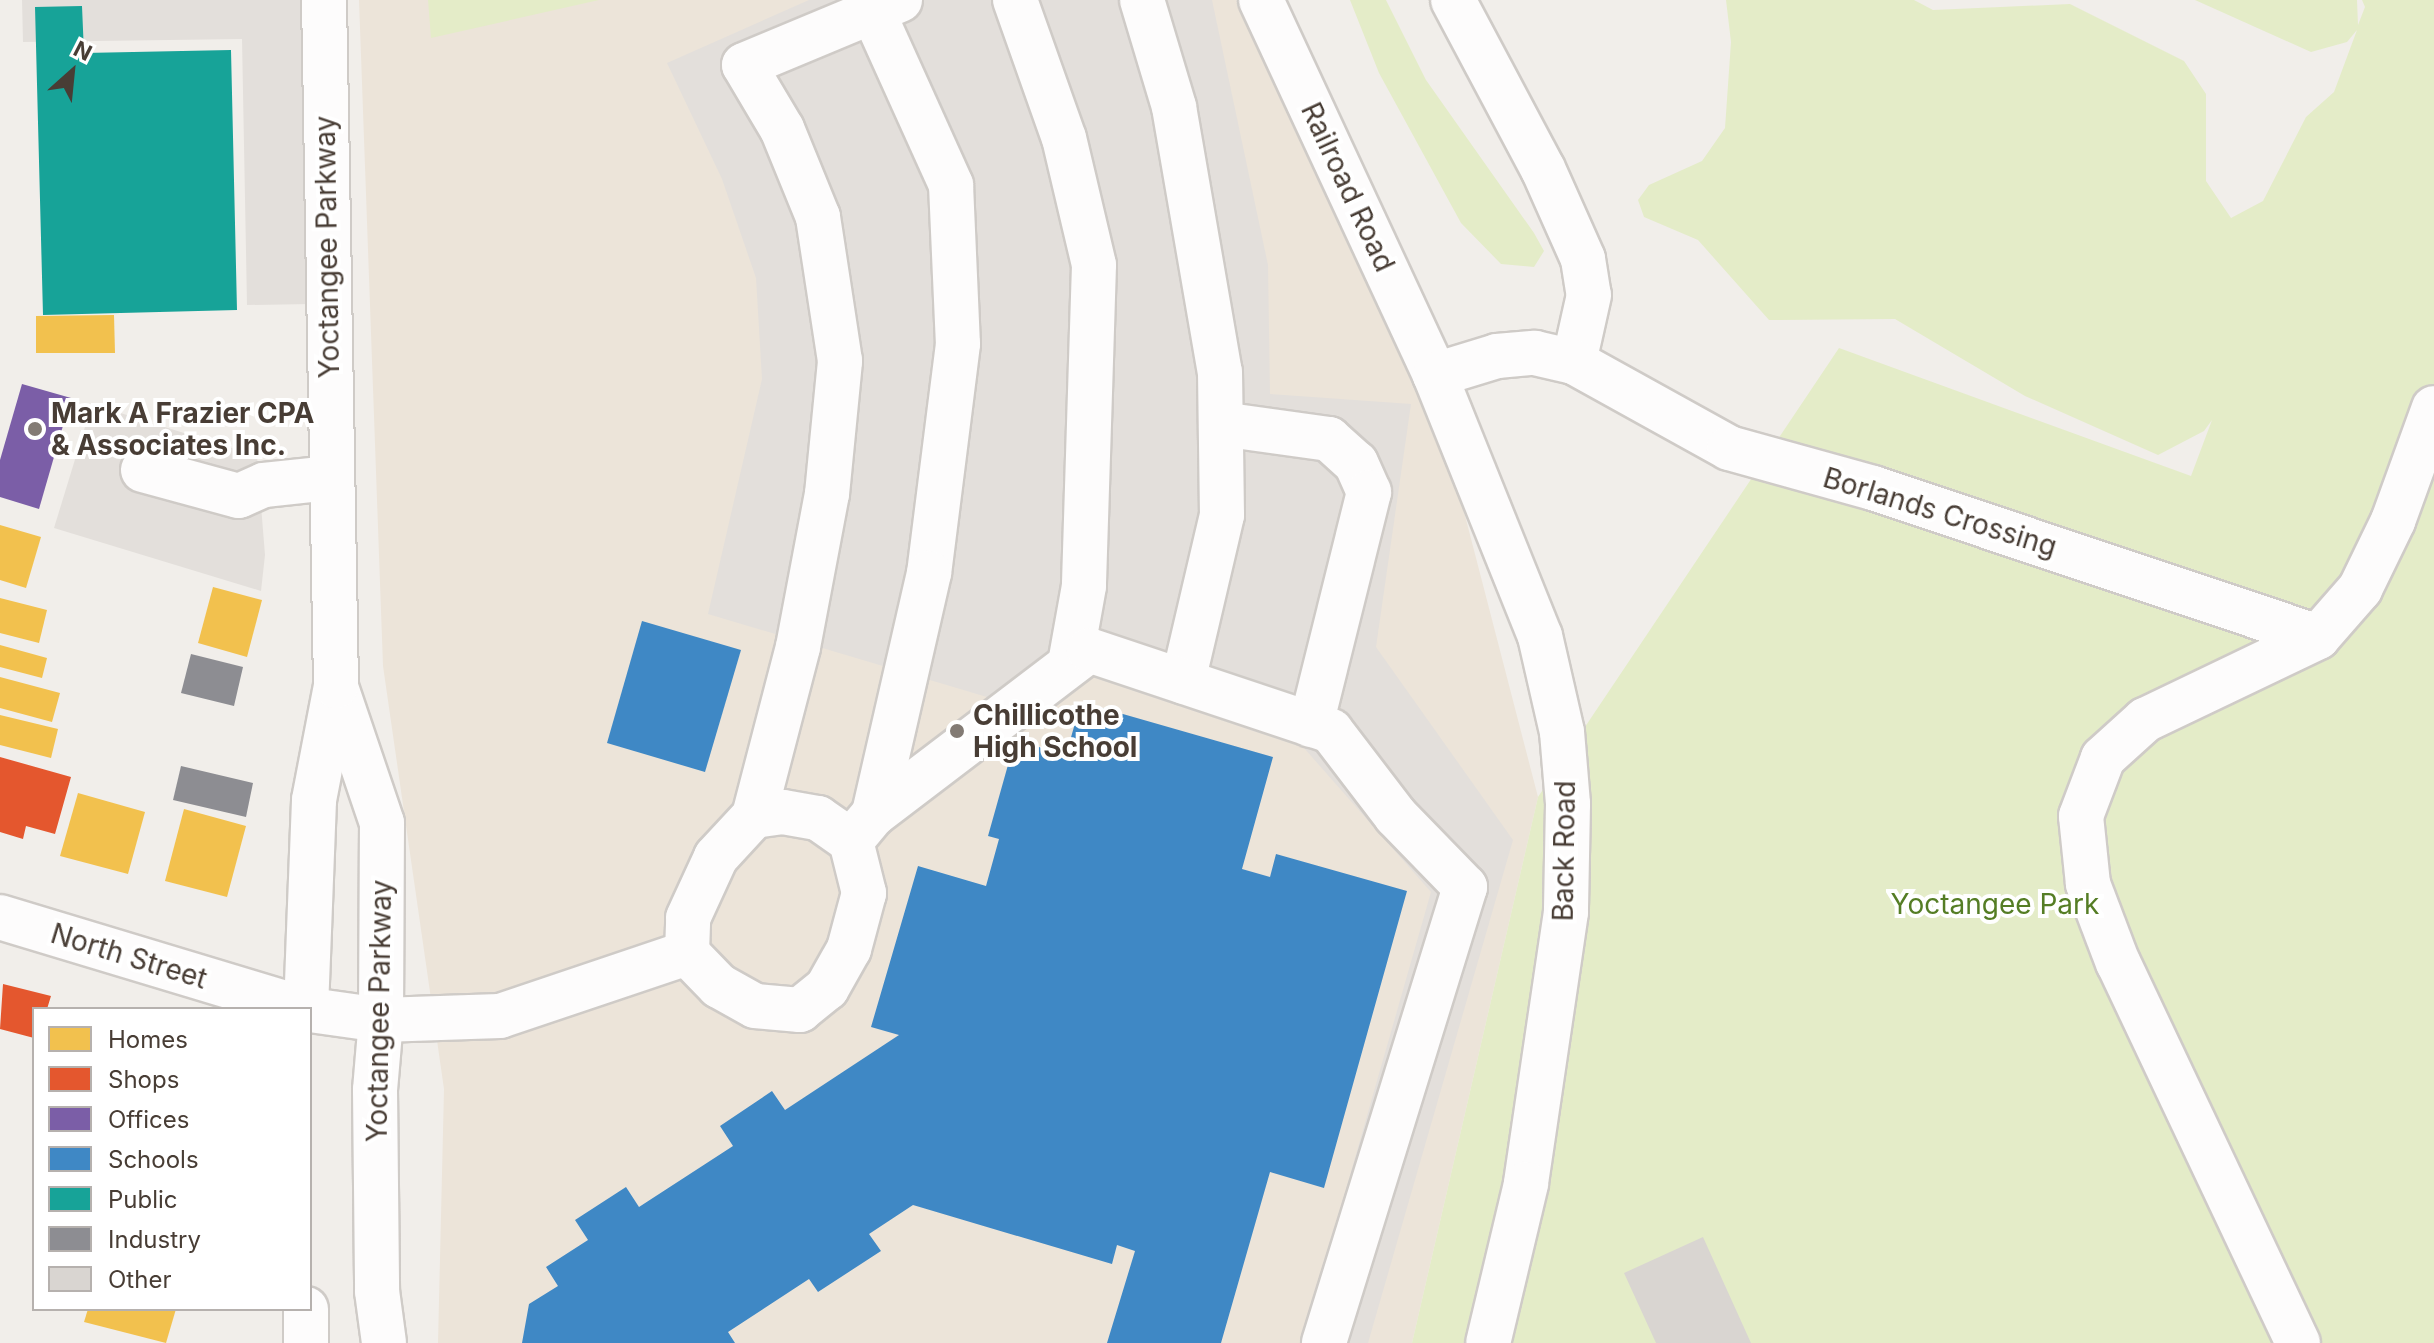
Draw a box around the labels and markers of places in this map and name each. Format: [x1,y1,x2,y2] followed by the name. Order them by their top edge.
[51,396,315,462] place label: Mark A Frazier CPA & Associates Inc.
[26,420,44,438] marker: Mark A Frazier CPA & Associates Inc.
[973,698,1137,764] place label: Chillicothe High School
[948,722,966,740] marker: Chillicothe High School

